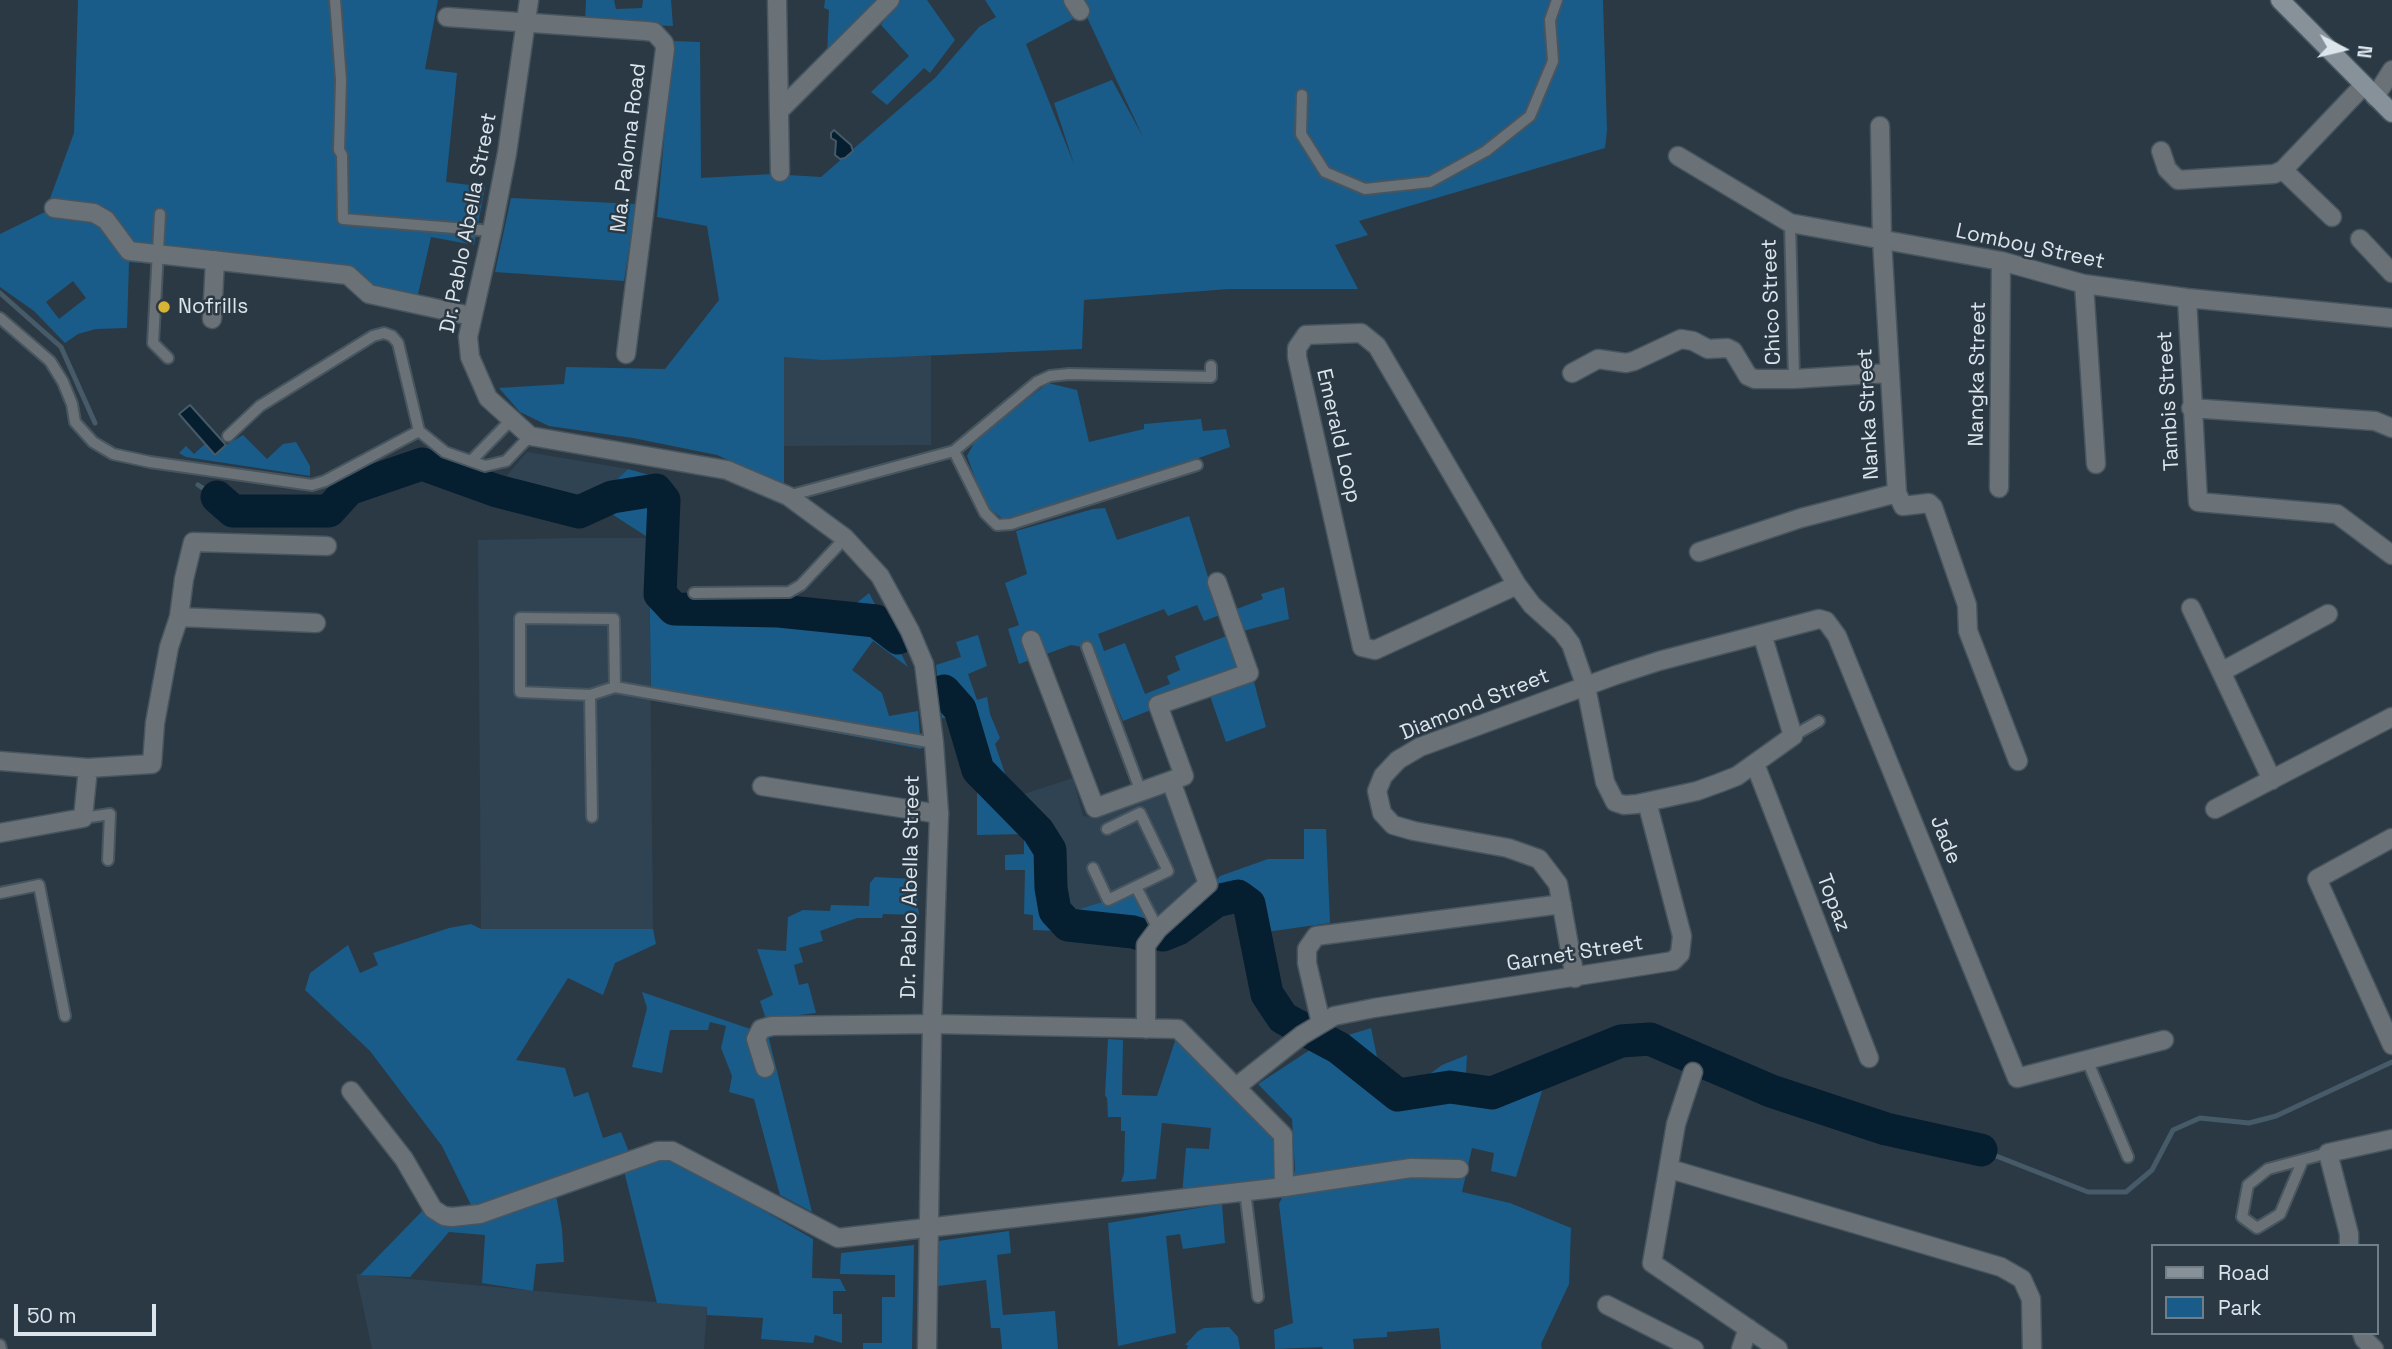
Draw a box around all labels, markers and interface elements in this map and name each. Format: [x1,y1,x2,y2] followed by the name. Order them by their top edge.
[2308,14,2378,84] north arrow
[2351,44,2378,59] text: N
[606,62,652,234] street label: Ma. Paloma Road
[435,111,503,335] street label: Dr. Pablo Abella Street
[1953,219,2107,275] street label: Lomboy Street
[1757,238,1787,366] street label: Chico Street
[178,294,248,320] place label: Nofrills
[156,299,172,315] marker: Nofrills
[1964,301,1992,447] street label: Nangka Street
[2153,330,2185,472] street label: Tambis Street
[1853,348,1885,480] street label: Nanka Street
[1310,366,1366,506] street label: Emerald Loop
[1397,664,1553,746] street label: Diamond Street
[896,775,926,999] street label: Dr. Pablo Abella Street
[1924,812,1966,868] street label: Jade
[1811,871,1855,935] street label: Topaz
[1505,931,1645,977] street label: Garnet Street
[2150,1244,2378,1335] legend
[2218,1259,2270,1286] text: Road
[18,1290,159,1334] scale bar
[2218,1294,2262,1321] text: Park
[27,1302,77,1329] text: 50 m

